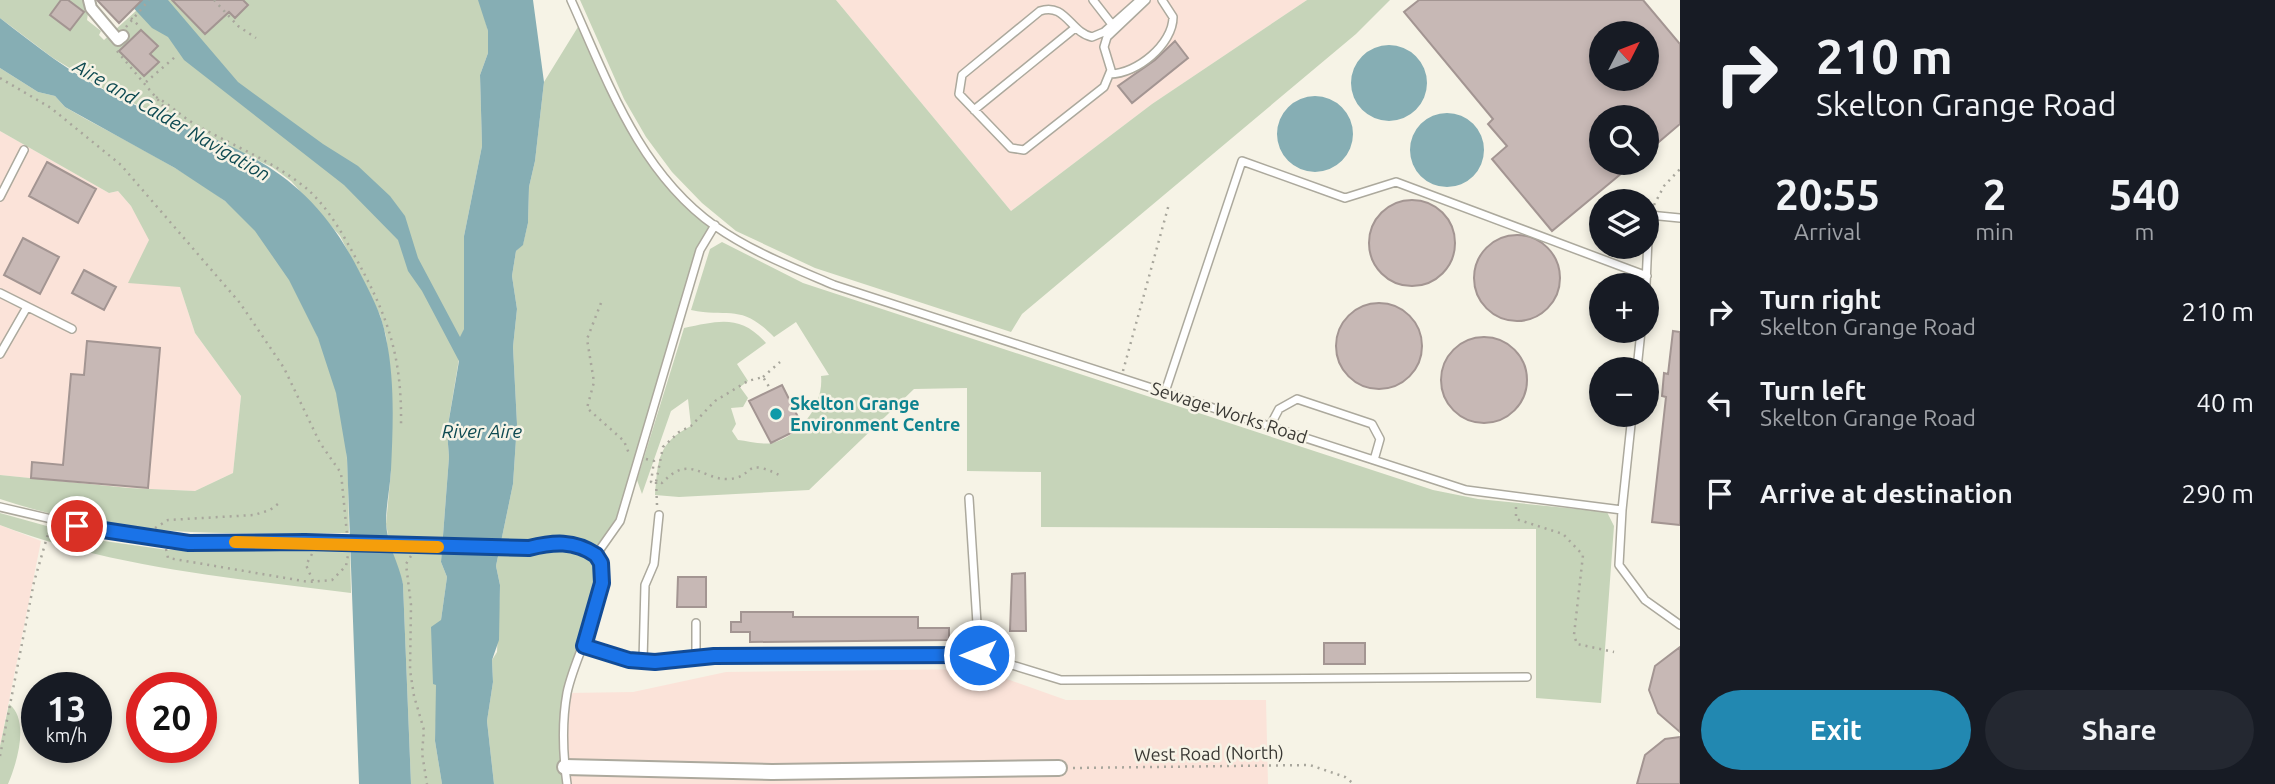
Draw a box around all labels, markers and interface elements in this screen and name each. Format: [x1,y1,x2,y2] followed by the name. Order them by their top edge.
[1589,21,1659,91] north arrow
[1589,21,1659,427] map controls
[1701,28,1792,119] icon: right
[1816,28,1953,83] text: 210 m
[69,54,274,185] water label: Aire and Calder Navigation
[1816,86,2116,122] text: Skelton Grange Road
[1589,105,1659,175] button: search
[1775,171,1880,218] text: 20:55
[1983,171,2006,218] text: 2
[2109,171,2180,218] text: 540
[1589,189,1659,259] button: layers
[1794,219,1861,244] text: Arrival
[1975,219,2014,244] text: min
[2134,219,2154,244] text: m
[1589,273,1659,343] button: +
[1760,285,1881,314] text: Turn right
[1701,293,1739,331] icon: right
[2182,297,2254,326] text: 210 m
[1760,314,1976,339] text: Skelton Grange Road
[1589,357,1659,427] button: −
[1760,376,1866,405] text: Turn left
[1149,377,1310,447] street label: Sewage Works Road
[1701,384,1739,422] icon: left
[2196,388,2254,417] text: 40 m
[790,393,960,434] place label: Skelton Grange Environment Centre
[1760,405,1976,430] text: Skelton Grange Road
[768,406,784,422] marker: Skelton Grange Environment Centre
[442,420,523,442] water label: River Aire
[1701,475,1739,513] icon: arrive
[1760,479,2013,508] text: Arrive at destination
[2182,479,2254,508] text: 290 m
[47,496,107,556] pin
[58,507,96,545] icon: arrive
[942,618,1016,692] position arrow
[126,672,217,763] speed limit sign: 20
[47,688,86,728] text: 13
[1701,690,1971,770] button: Exit
[1985,690,2254,770] button: Share
[46,725,87,745] text: km/h
[1134,742,1284,765] street label: West Road (North)

